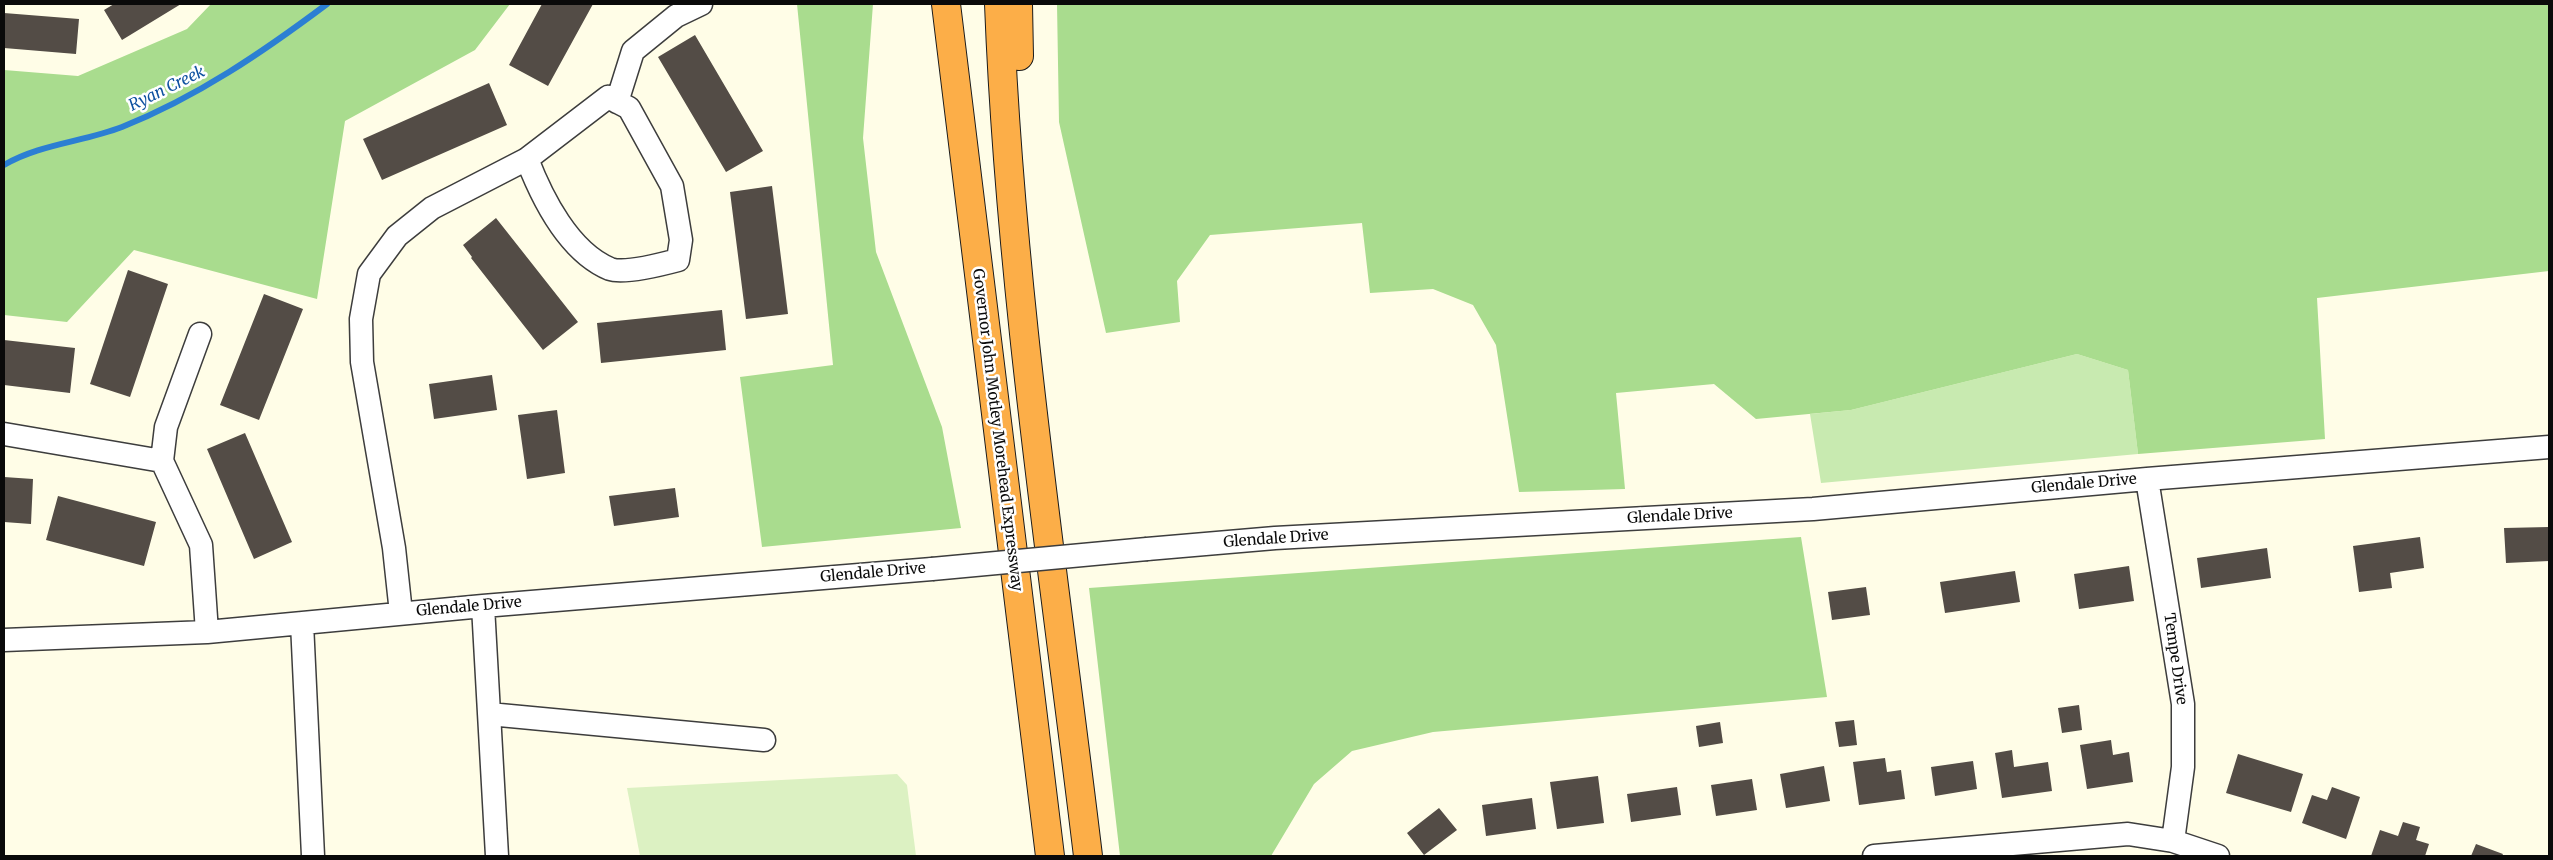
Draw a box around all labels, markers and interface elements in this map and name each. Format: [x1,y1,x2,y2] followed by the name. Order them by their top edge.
[126,62,208,116] water label: Ryan Creek
[968,268,1026,592] street label: Governor John Motley Morehead Expressway
[2031,470,2137,498] street label: Glendale Drive
[1627,504,1733,528] street label: Glendale Drive
[1223,526,1329,552] street label: Glendale Drive
[820,559,926,587] street label: Glendale Drive
[416,593,522,621] street label: Glendale Drive
[2160,612,2190,706] street label: Tempe Drive

